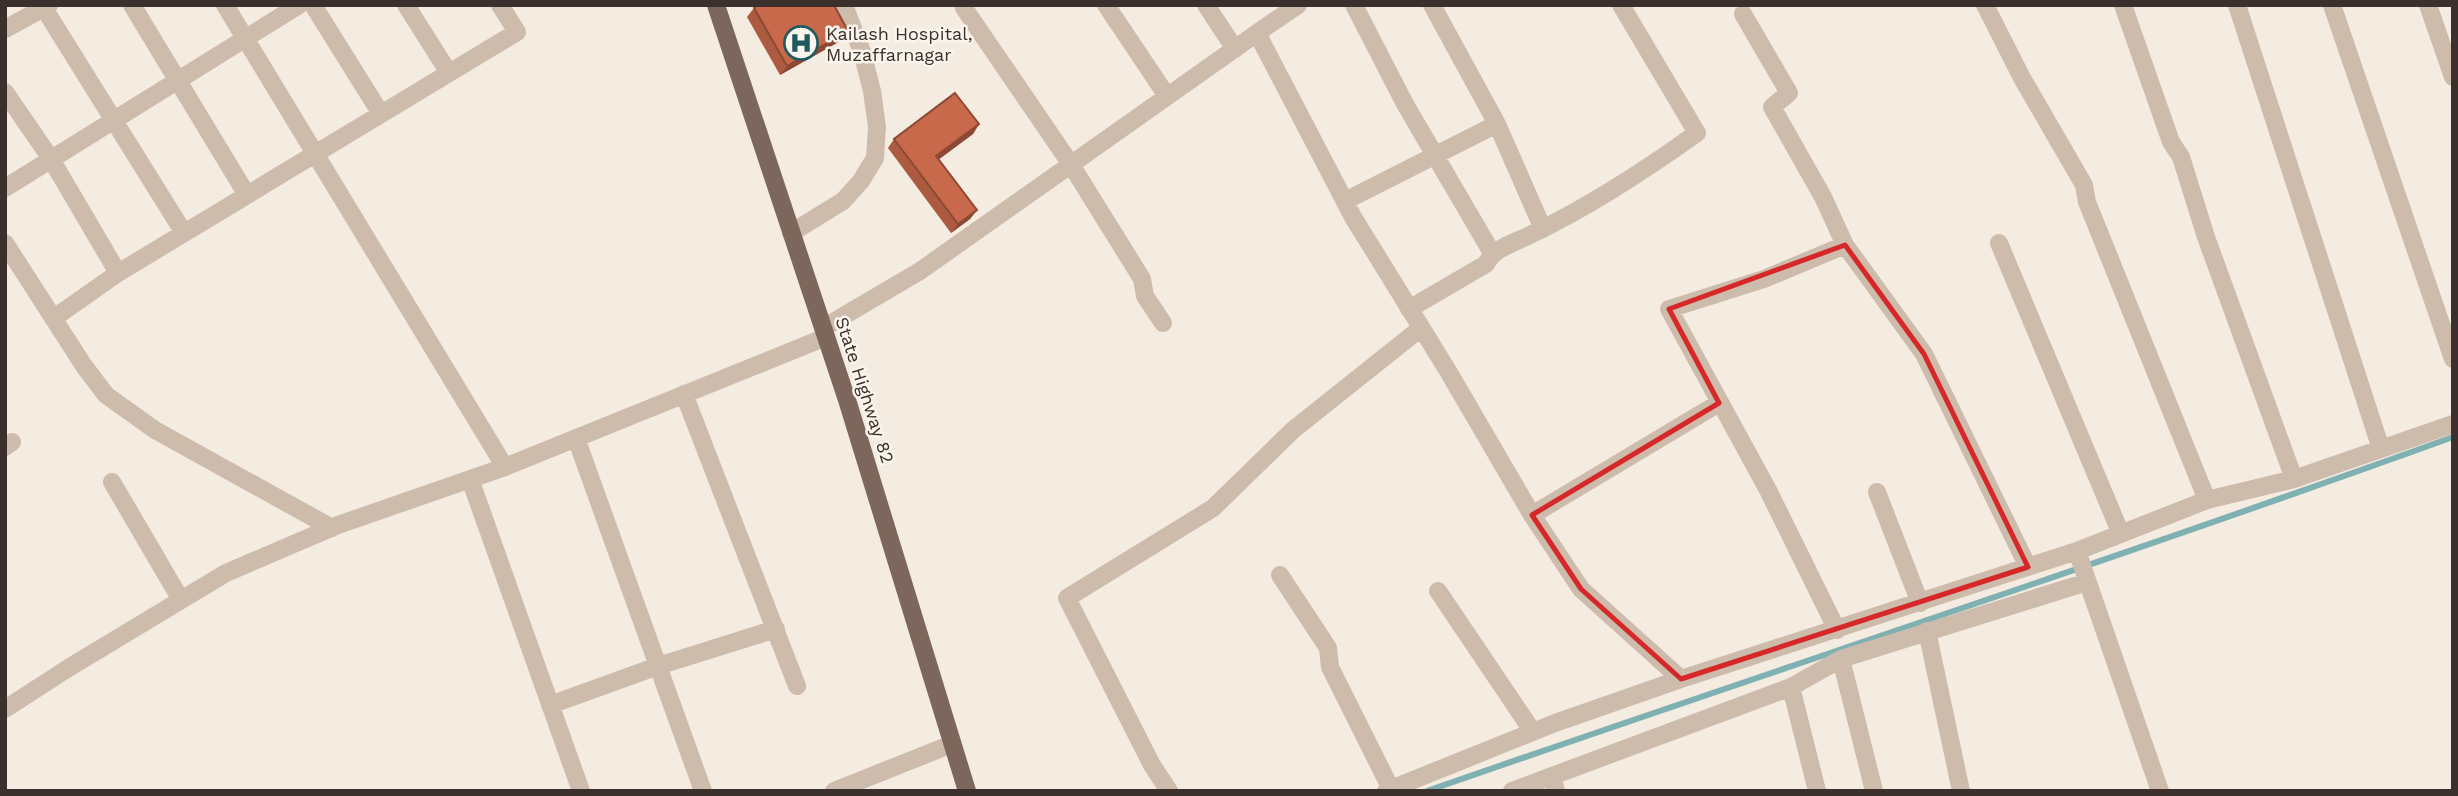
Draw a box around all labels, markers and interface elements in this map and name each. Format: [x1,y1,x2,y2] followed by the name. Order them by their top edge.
[826,23,972,65] place label: Kailash Hospital, Muzaffarnagar
[782,24,820,62] hospital icon: Kailash Hospital, Muzaffarnagar
[831,314,899,466] street label: State Highway 82

